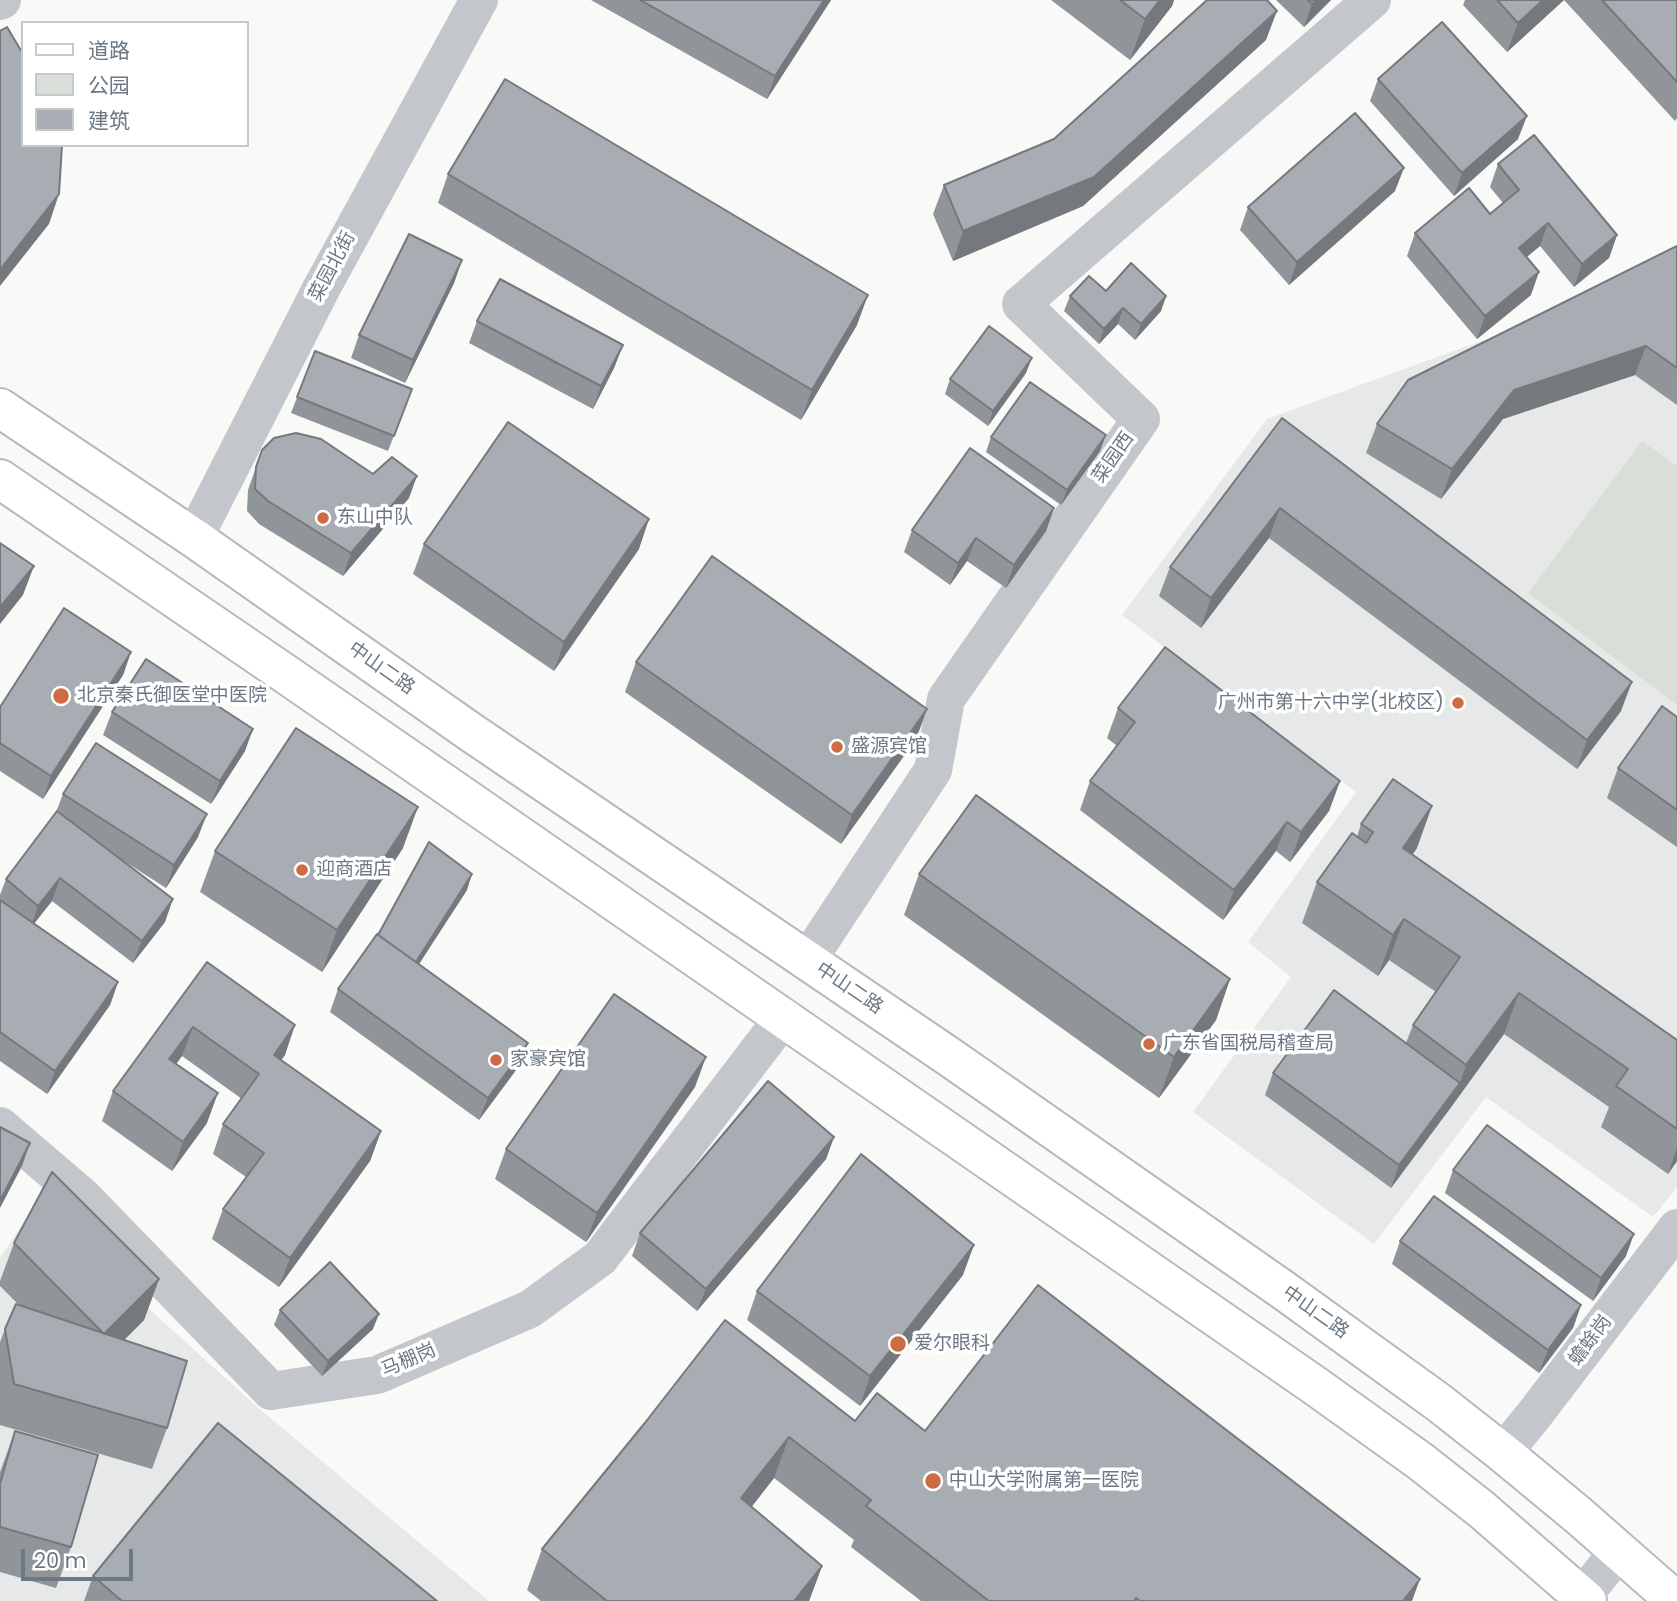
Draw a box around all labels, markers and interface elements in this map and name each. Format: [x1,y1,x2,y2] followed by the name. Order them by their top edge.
[21,21,248,147] legend
[88,36,130,65] text: 道路
[88,71,130,100] text: 公园
[88,106,130,135] text: 建筑
[305,228,361,306] street label: 菜园北街
[1088,428,1140,488] street label: 菜园西
[337,507,413,529] place label: 东山中队
[315,510,331,526] marker: 东山中队
[343,638,419,700] street label: 中山二路
[77,685,267,707] place label: 北京秦氏御医堂中医院
[51,686,71,706] marker: 北京秦氏御医堂中医院
[1218,692,1444,714] place label: 广州市第十六中学(北校区)
[1450,695,1466,711] marker: 广州市第十六中学(北校区)
[851,736,927,758] place label: 盛源宾馆
[829,739,845,755] marker: 盛源宾馆
[316,859,392,881] place label: 迎商酒店
[294,862,310,878] marker: 迎商酒店
[811,958,887,1020] street label: 中山二路
[1163,1033,1334,1055] place label: 广东省国税局稽查局
[1141,1036,1157,1052] marker: 广东省国税局稽查局
[510,1049,586,1071] place label: 家豪宾馆
[488,1052,504,1068] marker: 家豪宾馆
[1277,1282,1353,1344] street label: 中山二路
[1565,1311,1617,1371] street label: 蟾蜍岗
[914,1333,990,1355] place label: 爱尔眼科
[888,1334,908,1354] marker: 爱尔眼科
[378,1339,440,1383] street label: 马棚岗
[949,1470,1139,1492] place label: 中山大学附属第一医院
[923,1471,943,1491] marker: 中山大学附属第一医院
[24,1534,136,1578] scale bar
[34,1546,87,1575] text: 20 m

